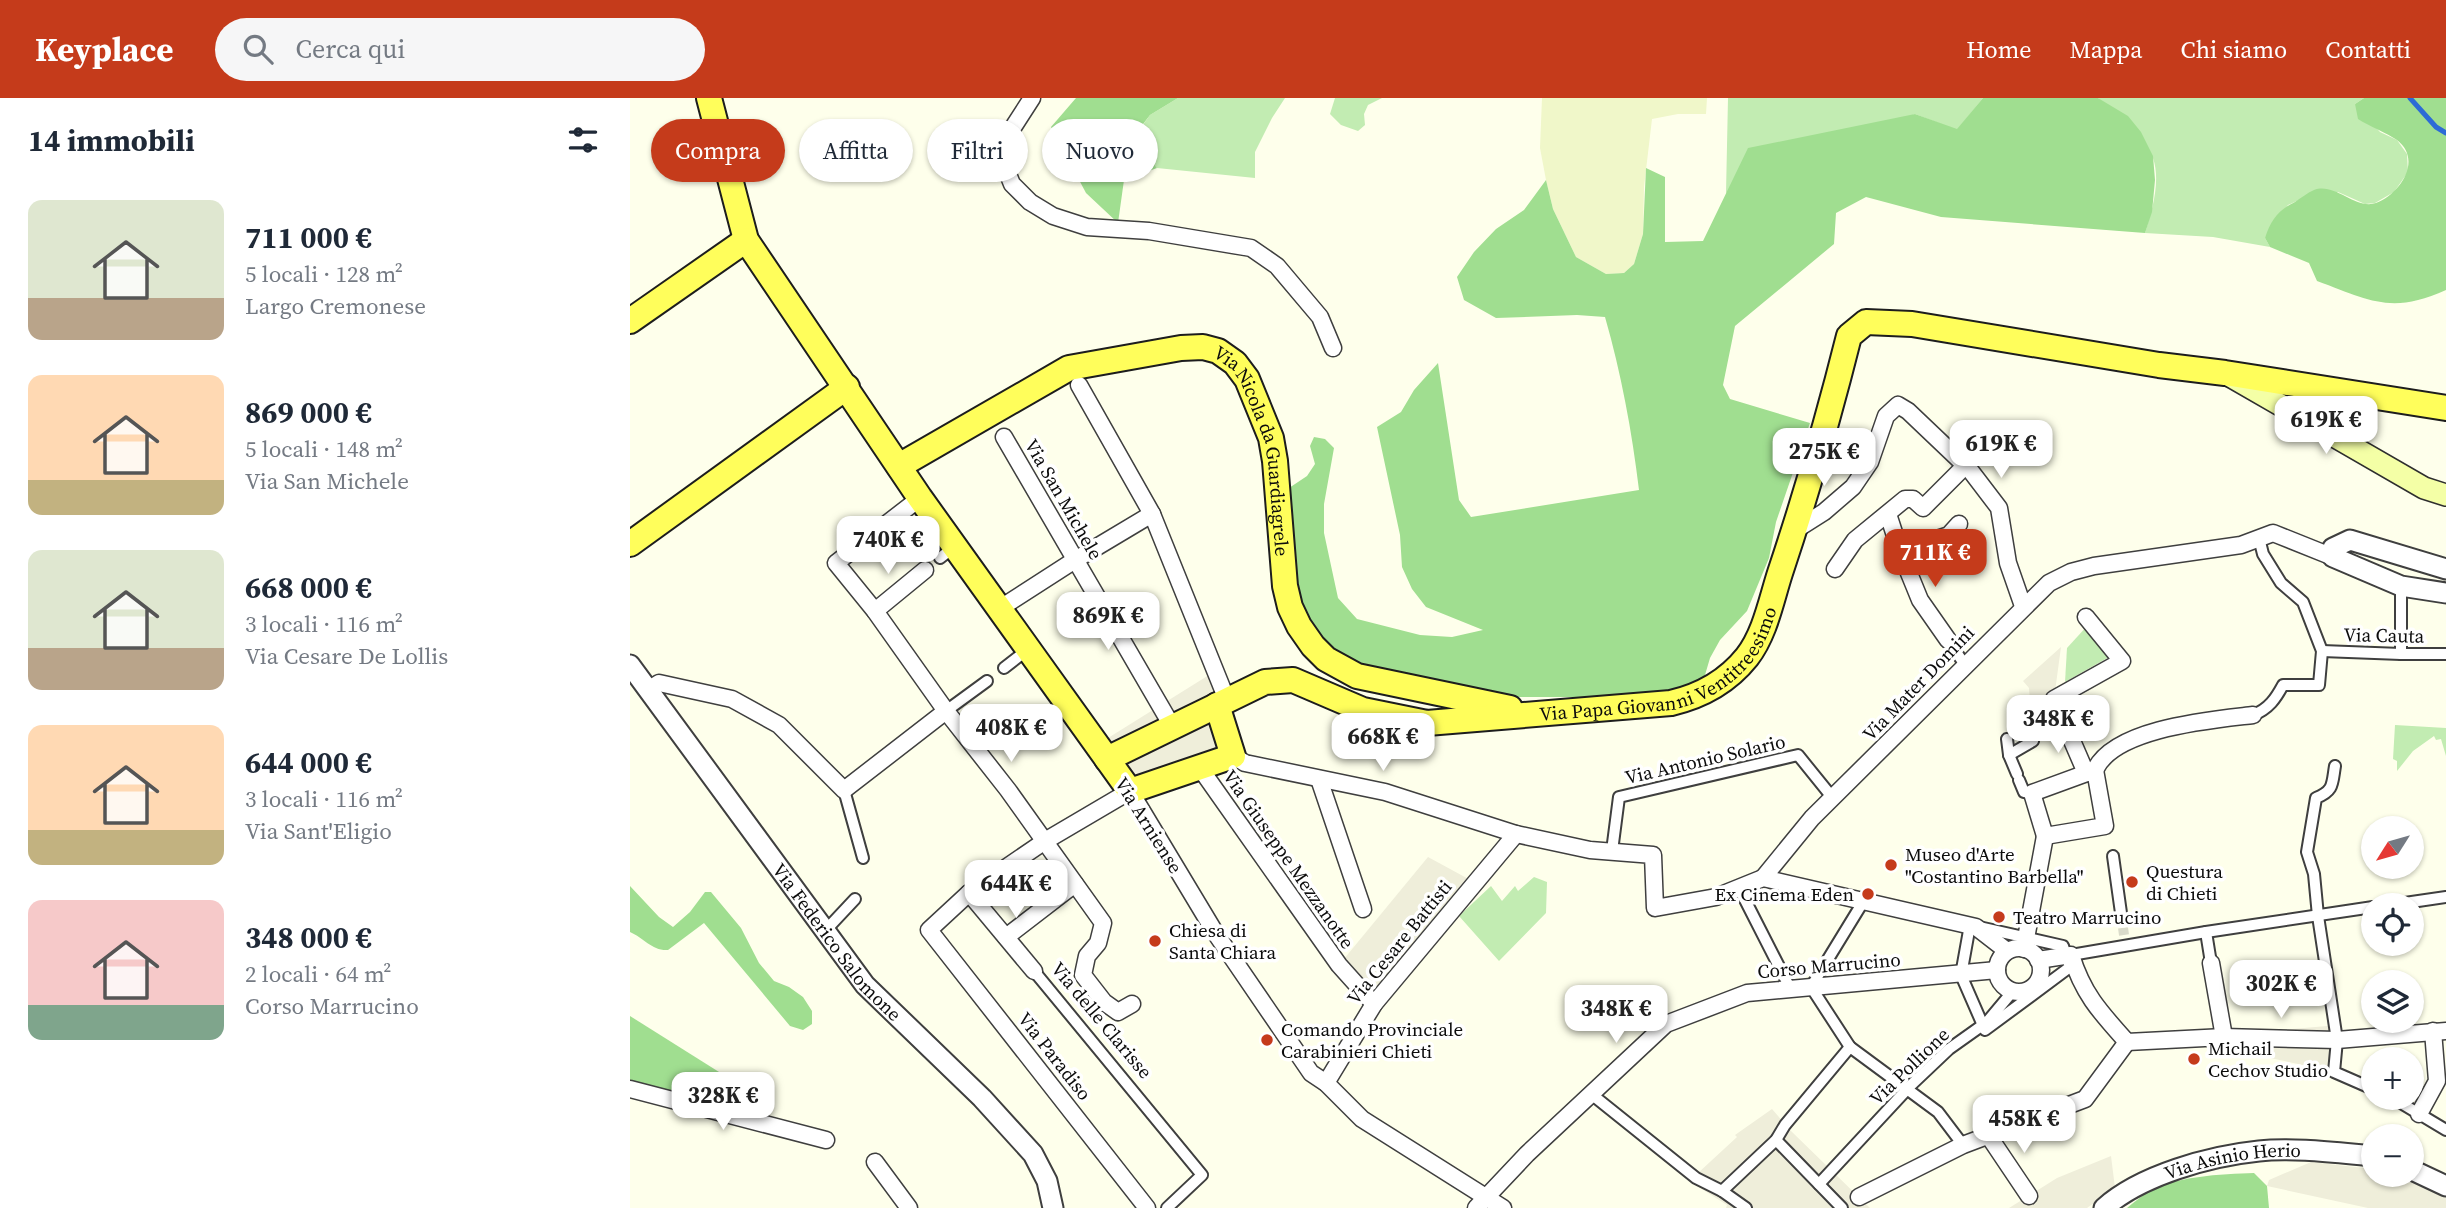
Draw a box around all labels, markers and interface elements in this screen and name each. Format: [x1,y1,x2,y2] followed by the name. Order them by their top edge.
[215,18,705,81] search box
[35,27,173,72] text: Keyplace
[239,30,277,68] icon: search
[295,31,405,67] text: Cerca qui
[1966,33,2032,66] text: Home
[2070,33,2142,66] text: Mappa
[2180,33,2287,66] text: Chi siamo
[2325,33,2411,66] text: Contatti
[651,119,785,182] chip: Compra
[799,119,913,182] chip: Affitta
[927,119,1028,182] chip: Filtri
[1042,119,1158,182] chip: Nuovo
[28,120,195,161] text: 14 immobili
[564,121,602,159] icon: filters
[245,217,372,258] text: 711 000 €
[84,228,168,312] icon: home
[245,258,403,290] text: 5 locali · 128 m²
[245,290,426,322] text: Largo Cremonese
[1209,339,1296,557] street label: Via Nicola da Guardiagrele
[245,392,372,433] text: 869 000 €
[2269,396,2383,456] pin: 619K €
[84,403,168,487] icon: home
[2291,403,2361,435] text: 619K €
[1944,420,2058,480] pin: 619K €
[1966,427,2036,459] text: 619K €
[1767,428,1881,488] pin: 275K €
[245,433,403,465] text: 5 locali · 148 m²
[1019,434,1109,564] street label: Via San Michele
[1789,435,1859,467] text: 275K €
[245,465,409,497] text: Via San Michele
[831,517,945,576] pin: 740K €
[853,523,923,555] text: 740K €
[1878,530,1992,589] pin: 711K €
[1900,536,1970,568] text: 711K €
[245,567,372,608] text: 668 000 €
[84,578,168,662] icon: home
[1051,592,1165,652] pin: 869K €
[1073,599,1143,631] text: 869K €
[1538,603,1782,727] street label: Via Papa Giovanni Ventitreesimo
[245,608,403,640] text: 3 locali · 116 m²
[1856,620,1980,746] street label: Via Mater Domini
[2343,621,2425,649] street label: Via Cauta
[245,640,448,672] text: Via Cesare De Lollis
[2001,696,2115,755] pin: 348K €
[2023,702,2093,734] text: 348K €
[954,704,1068,764] pin: 408K €
[976,711,1046,743] text: 408K €
[1326,714,1440,773] pin: 668K €
[1348,720,1418,752] text: 668K €
[1622,728,1788,790] street label: Via Antonio Solario
[245,742,372,783] text: 644 000 €
[84,753,168,837] icon: home
[1217,764,1361,954] street label: Via Giuseppe Mezzanotte
[1109,772,1189,878] street label: Via Arniense
[245,783,403,815] text: 3 locali · 116 m²
[245,815,392,847] text: Via Sant'Eligio
[2361,816,2424,878] north arrow
[2361,816,2424,1187] map controls
[1905,841,2084,889] place label: Museo d'Arte "Costantino Barbella"
[1883,857,1899,873] marker: Museo d'Arte "Costantino Barbella"
[767,858,907,1027] street label: Via Federico Salomone
[2146,858,2223,906] place label: Questura di Chieti
[959,860,1073,920] pin: 644K €
[981,867,1051,899] text: 644K €
[1341,874,1458,1010] street label: Via Cesare Battisti
[2124,874,2140,890] marker: Questura di Chieti
[1715,881,1854,907] place label: Ex Cinema Eden
[1860,886,1876,902] marker: Ex Cinema Eden
[2361,893,2424,956] button: locate
[2013,904,2161,930] place label: Teatro Marrucino
[1991,909,2007,925] marker: Teatro Marrucino
[245,917,372,958] text: 348 000 €
[1169,917,1276,965] place label: Chiesa di Santa Chiara
[84,928,168,1012] icon: home
[1147,933,1163,949] marker: Chiesa di Santa Chiara
[1756,946,1902,984] street label: Corso Marrucino
[1046,956,1158,1084] street label: Via delle Clarisse
[245,958,392,990] text: 2 locali · 64 m²
[2224,960,2338,1020] pin: 302K €
[2246,967,2316,999] text: 302K €
[2361,970,2424,1033] button: layers
[1559,986,1673,1045] pin: 348K €
[245,990,419,1022] text: Corso Marrucino
[1581,992,1651,1024] text: 348K €
[1012,1006,1098,1106] street label: Via Paradiso
[1281,1016,1463,1064] place label: Comando Provinciale Carabinieri Chieti
[1863,1021,1955,1111] street label: Via Pollione
[1259,1032,1275,1048] marker: Comando Provinciale Carabinieri Chieti
[2208,1035,2328,1083] place label: Michail Cechov Studio
[2361,1047,2424,1110] button: +
[2186,1051,2202,1067] marker: Michail Cechov Studio
[666,1072,780,1132] pin: 328K €
[688,1079,758,1111] text: 328K €
[1967,1096,2081,1155] pin: 458K €
[1989,1102,2059,1134] text: 458K €
[2361,1124,2424,1187] button: −
[2160,1137,2301,1186] street label: Via Asinio Herio

